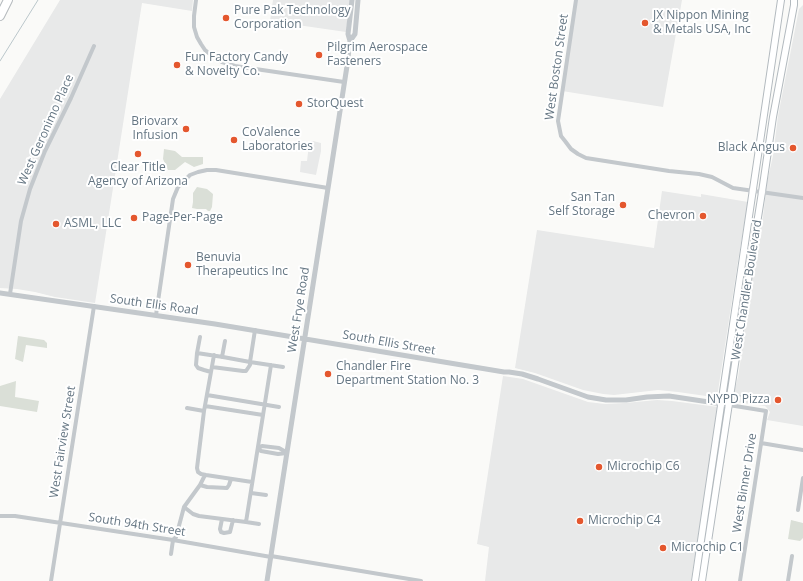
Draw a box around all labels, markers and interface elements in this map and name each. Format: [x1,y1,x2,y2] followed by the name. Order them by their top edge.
[234,4,350,32] place label: Pure Pak Technology Corporation
[653,9,751,37] place label: JX Nippon Mining & Metals USA, Inc
[221,13,231,23] marker: Pure Pak Technology Corporation
[542,13,572,121] street label: West Boston Street
[640,18,650,28] marker: JX Nippon Mining & Metals USA, Inc
[327,41,428,69] place label: Pilgrim Aerospace Fasteners
[314,50,324,60] marker: Pilgrim Aerospace Fasteners
[185,51,288,79] place label: Fun Factory Candy & Novelty Co.
[172,60,182,70] marker: Fun Factory Candy & Novelty Co.
[15,72,77,188] street label: West Geronimo Place
[307,97,363,111] place label: StorQuest
[294,99,304,109] marker: StorQuest
[131,115,178,143] place label: Briovarx Infusion
[181,124,191,134] marker: Briovarx Infusion
[242,126,313,154] place label: CoValence Laboratories
[229,135,239,145] marker: CoValence Laboratories
[718,141,785,155] place label: Black Angus
[788,143,798,153] marker: Black Angus
[133,149,143,159] marker: Clear Title Agency of Arizona
[88,161,188,189] place label: Clear Title Agency of Arizona
[549,191,615,219] place label: San Tan Self Storage
[618,200,628,210] marker: San Tan Self Storage
[648,209,695,223] place label: Chevron
[142,211,223,225] place label: Page-Per-Page
[698,211,708,221] marker: Chevron
[129,213,139,223] marker: Page-Per-Page
[64,217,122,231] place label: ASML, LLC
[51,219,61,229] marker: ASML, LLC
[729,219,765,361] street label: West Chandler Boulevard
[196,251,288,279] place label: Benuvia Therapeutics Inc
[183,260,193,270] marker: Benuvia Therapeutics Inc
[285,266,313,354] street label: West Frye Road
[109,292,199,318] street label: South Ellis Road
[341,328,437,358] street label: South Ellis Street
[336,360,479,388] place label: Chandler Fire Department Station No. 3
[323,369,333,379] marker: Chandler Fire Department Station No. 3
[47,385,79,499] street label: West Fairview Street
[707,393,770,407] place label: NYPD Pizza
[773,395,783,405] marker: NYPD Pizza
[730,432,760,534] street label: West Binner Drive
[607,460,680,474] place label: Microchip C6
[594,462,604,472] marker: Microchip C6
[88,510,186,540] street label: South 94th Street
[588,514,661,528] place label: Microchip C4
[575,516,585,526] marker: Microchip C4
[671,541,744,555] place label: Microchip C1
[658,543,668,553] marker: Microchip C1

